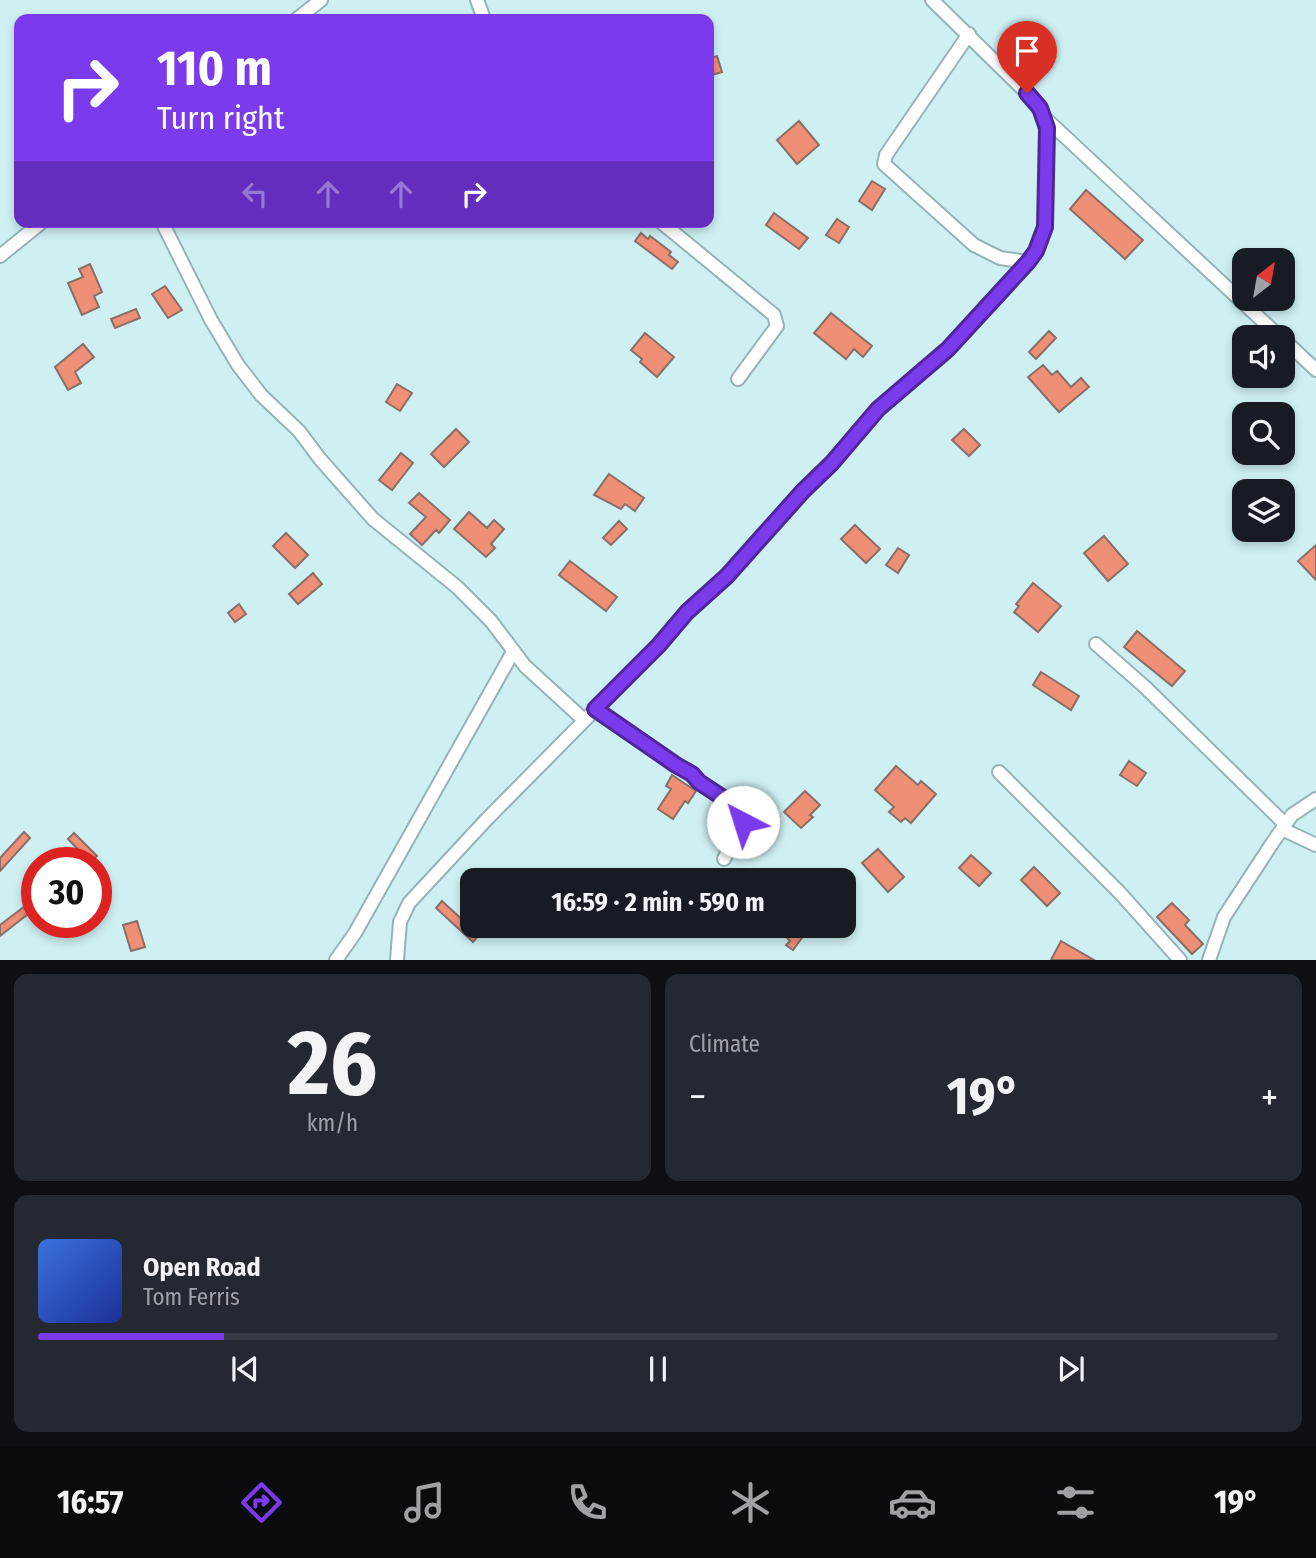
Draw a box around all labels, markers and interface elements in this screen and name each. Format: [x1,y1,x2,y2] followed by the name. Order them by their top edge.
[997,21,1057,93] pin
[1008,32,1046,70] icon: arrive
[157,39,272,98] text: 110 m
[42,42,133,133] icon: right
[157,99,284,137] text: Turn right
[236,175,274,213] icon: left
[309,175,347,213] icon: ahead
[382,175,420,213] icon: ahead
[455,175,493,213] icon: right
[1232,248,1295,312] north arrow
[1232,248,1295,542] map controls
[1232,325,1295,388] button: sound
[1232,402,1295,465] button: search
[1232,479,1295,542] button: layers
[706,785,780,859] position arrow
[21,847,112,938] speed limit sign: 30
[551,887,765,918] text: 16:59 · 2 min · 590 m
[288,1009,377,1118] text: 26
[689,1030,760,1058] text: Climate
[947,1065,1020,1128] text: 19°
[689,1074,706,1120] text: −
[1261,1074,1278,1120] text: +
[307,1109,358,1137] text: km/h
[143,1252,261,1283] text: Open Road
[143,1283,240,1311] text: Tom Ferris
[226,1350,264,1388] icon: previous
[639,1350,677,1388] icon: pause
[1052,1350,1090,1388] icon: next
[237,1478,286,1527] icon: directions
[400,1478,449,1527] icon: music
[563,1478,612,1527] icon: phone
[726,1478,775,1527] icon: climate
[888,1478,937,1527] icon: car
[1051,1478,1100,1527] icon: filters
[57,1483,123,1521] text: 16:57
[1214,1483,1259,1521] text: 19°

